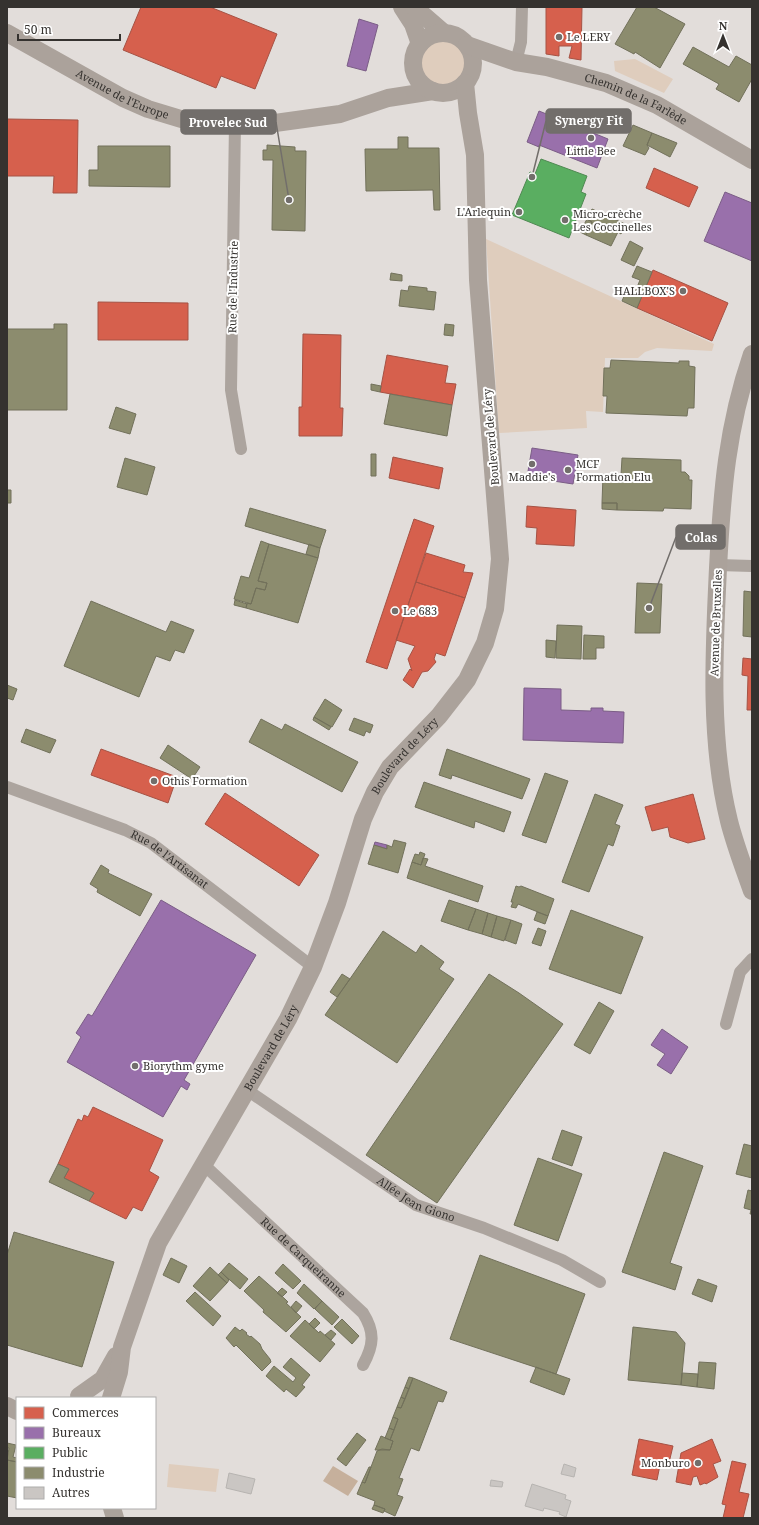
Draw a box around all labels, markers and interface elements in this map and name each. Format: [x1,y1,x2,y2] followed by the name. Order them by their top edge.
[18,16,120,42] scale bar
[703,16,743,56] north arrow
[719,18,728,33] text: N
[24,21,52,38] text: 50 m
[567,29,610,44] place label: Le LERY
[554,32,564,42] marker: Le LERY
[74,65,171,122] street label: Avenue de l'Europe
[583,70,690,128] street label: Chemin de la Farlède
[546,109,631,133] callout: Synergy Fit
[181,110,276,134] callout: Provelec Sud
[555,112,623,129] text: Synergy Fit
[189,114,268,131] text: Provelec Sud
[586,133,596,143] marker: Little Bee
[566,143,616,158] place label: Little Bee
[457,204,511,219] place label: L'Arlequin
[573,206,652,234] place label: Micro-crèche Les Coccinelles
[514,207,524,217] marker: L'Arlequin
[560,215,570,225] marker: Micro-crèche Les Coccinelles
[224,240,241,333] street label: Rue de l'Industrie
[614,283,675,298] place label: HALLBOX'S
[678,286,688,296] marker: HALLBOX'S
[479,387,502,486] street label: Boulevard de Léry
[576,456,651,484] place label: MCF Formation Elu
[527,459,537,469] marker: Maddie's
[563,465,573,475] marker: MCF Formation Elu
[509,469,555,484] place label: Maddie's
[676,525,725,549] callout: Colas
[685,529,718,546] text: Colas
[706,569,725,677] street label: Avenue de Bruxelles
[403,603,437,618] place label: Le 683
[390,606,400,616] marker: Le 683
[367,713,442,797] street label: Boulevard de Léry
[162,773,247,788] place label: Othis Formation
[149,776,159,786] marker: Othis Formation
[128,826,212,891] street label: Rue de l'Artisanat
[240,1001,301,1093] street label: Boulevard de Léry
[143,1058,224,1073] place label: Biorythm gyme
[130,1061,140,1071] marker: Biorythm gyme
[374,1173,457,1225] street label: Allée Jean Giono
[258,1214,349,1300] street label: Rue de Carqueiranne
[16,1397,156,1509] legend
[52,1404,119,1421] text: Commerces
[52,1424,101,1441] text: Bureaux
[52,1444,88,1461] text: Public
[641,1455,690,1470] place label: Monburo
[693,1458,703,1468] marker: Monburo
[52,1464,105,1481] text: Industrie
[52,1484,90,1501] text: Autres

